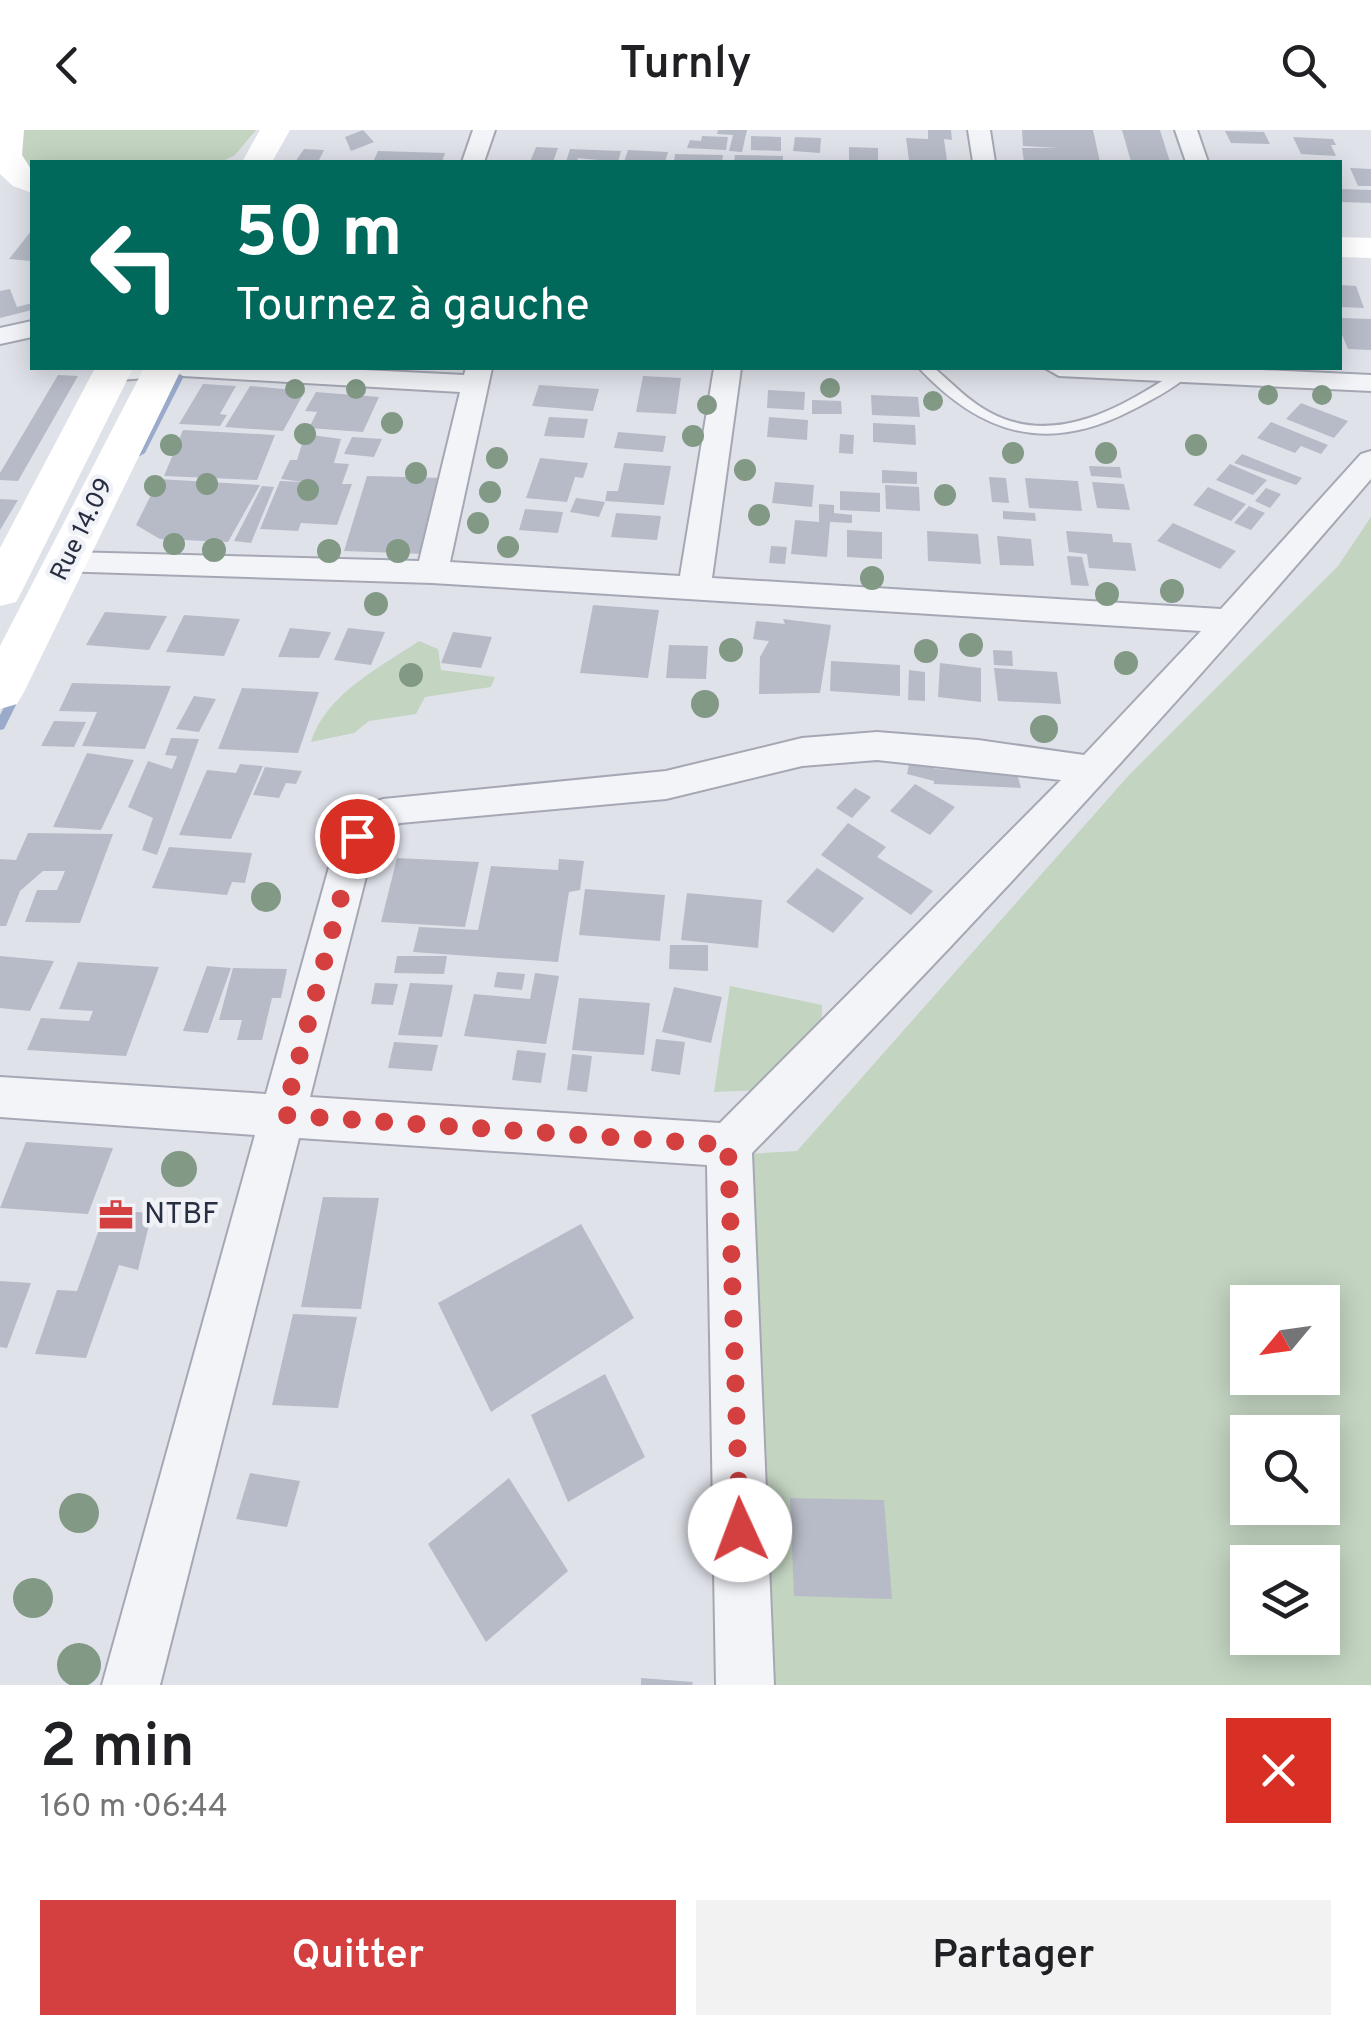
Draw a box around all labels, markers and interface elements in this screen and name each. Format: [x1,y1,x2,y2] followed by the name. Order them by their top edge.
[619,37,752,94] text: Turnly
[40,38,95,93] icon: back
[1276,38,1331,93] icon: search
[235,192,402,281] text: 50 m
[70,200,200,330] icon: left
[235,279,590,336] text: Tournez à gauche
[44,473,122,587] street label: Rue 14.09
[315,794,400,879] pin
[330,809,385,864] icon: arrive
[97,1196,135,1234] office icon: NTBF
[144,1197,219,1234] place label: NTBF
[1230,1285,1340,1395] north arrow
[1230,1285,1340,1655] map controls
[1230,1415,1340,1525] button: search
[688,1478,792,1582] position arrow
[1230,1545,1340,1655] button: layers
[40,1712,195,1788] text: 2 min
[1226,1718,1331,1823] button: close
[40,1788,228,1828] text: 160 m · 06:44
[40,1900,676,2015] button: Quitter
[696,1900,1331,2015] button: Partager

